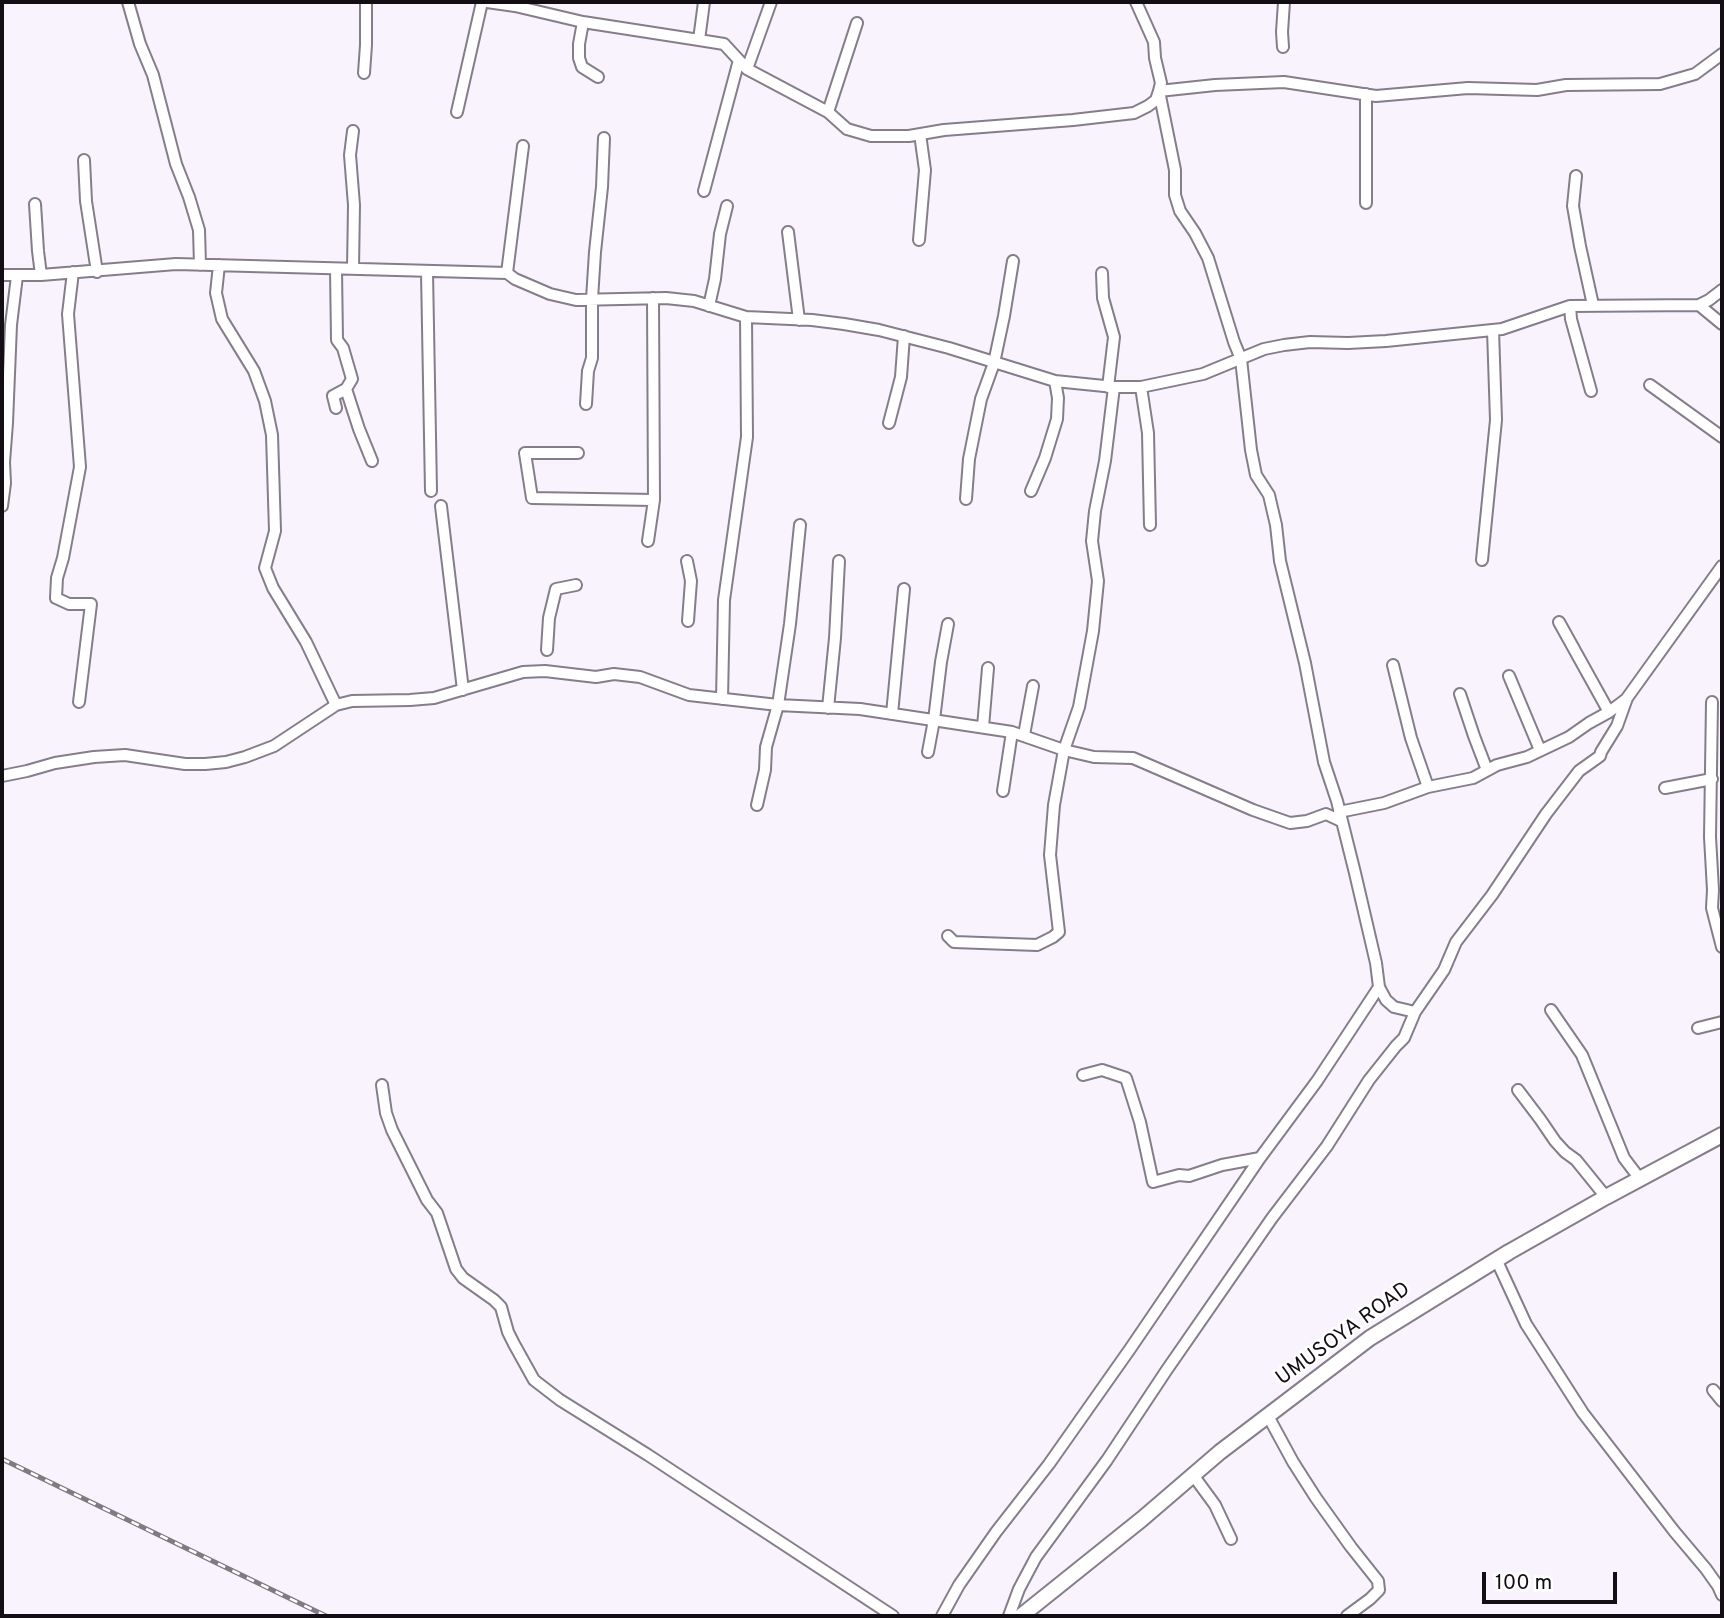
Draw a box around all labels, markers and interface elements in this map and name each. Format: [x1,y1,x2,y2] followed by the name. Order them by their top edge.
[1272,1278,1416,1392] street label: UMUSOYA ROAD
[1486,1558,1621,1602] scale bar
[1495,1570,1552,1597] text: 100 m

